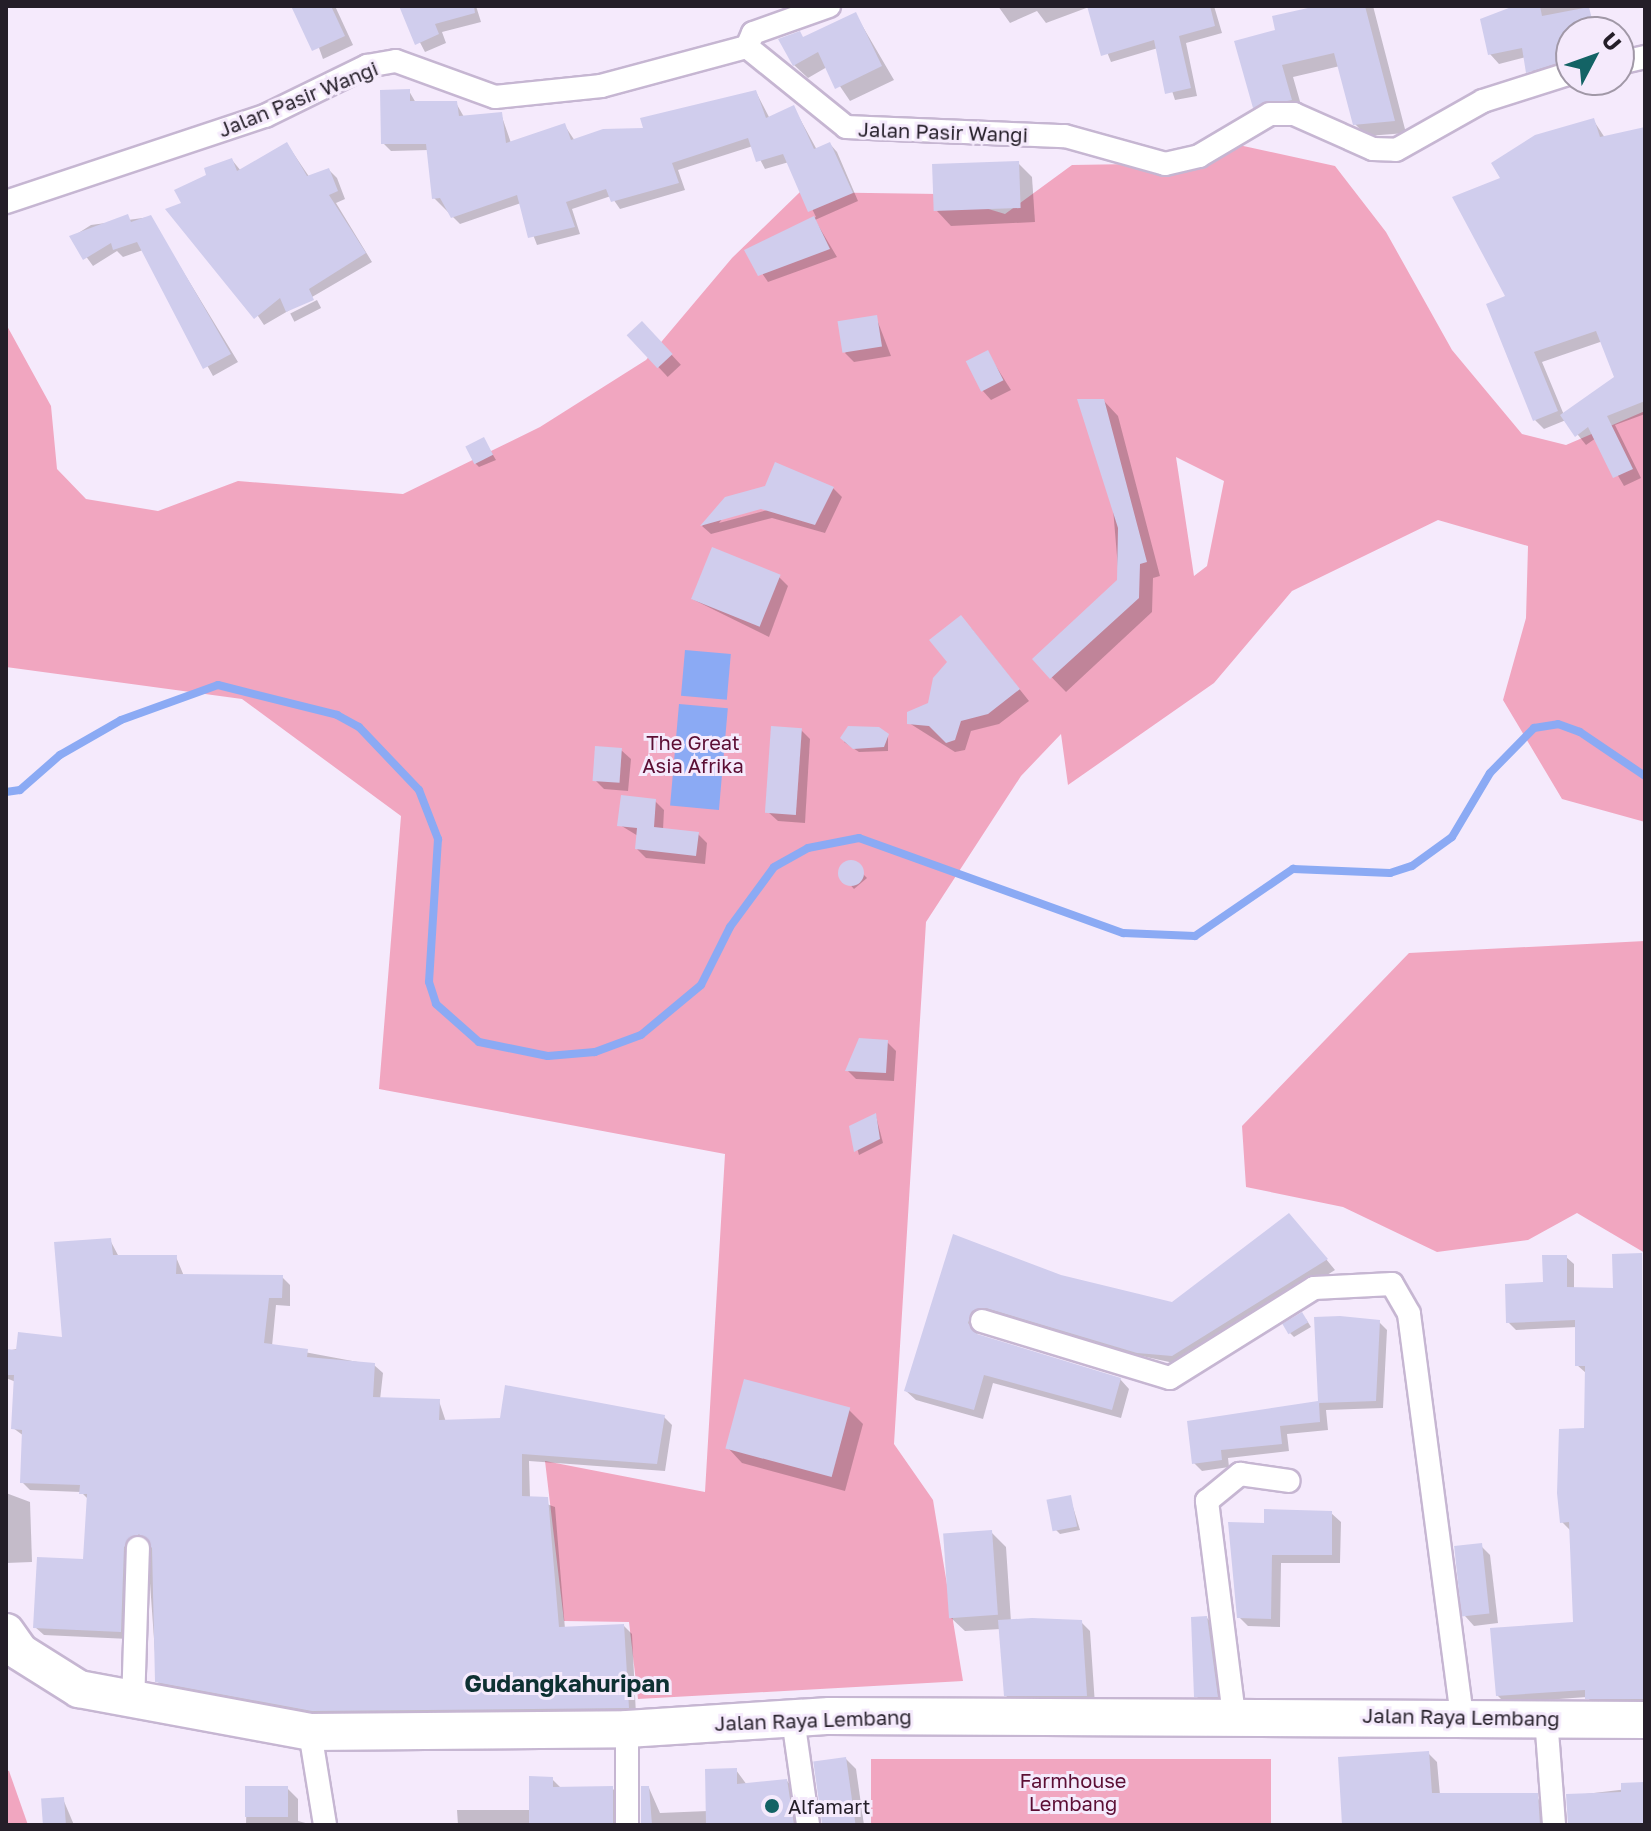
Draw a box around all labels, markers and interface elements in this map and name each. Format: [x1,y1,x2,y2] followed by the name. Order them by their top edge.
[1555,16,1635,96] north arrow
[1597,26,1627,56] text: U
[215,56,381,142] street label: Jalan Pasir Wangi
[858,117,1028,147] street label: Jalan Pasir Wangi
[642,731,744,778] park label: The Great Asia Afrika
[464,1669,670,1697] district label: Gudangkahuripan
[1362,1703,1560,1731] street label: Jalan Raya Lembang
[714,1705,912,1735] street label: Jalan Raya Lembang
[1020,1769,1126,1816] park label: Farmhouse Lembang
[788,1794,870,1818] place label: Alfamart
[763,1797,781,1815] marker: Alfamart

